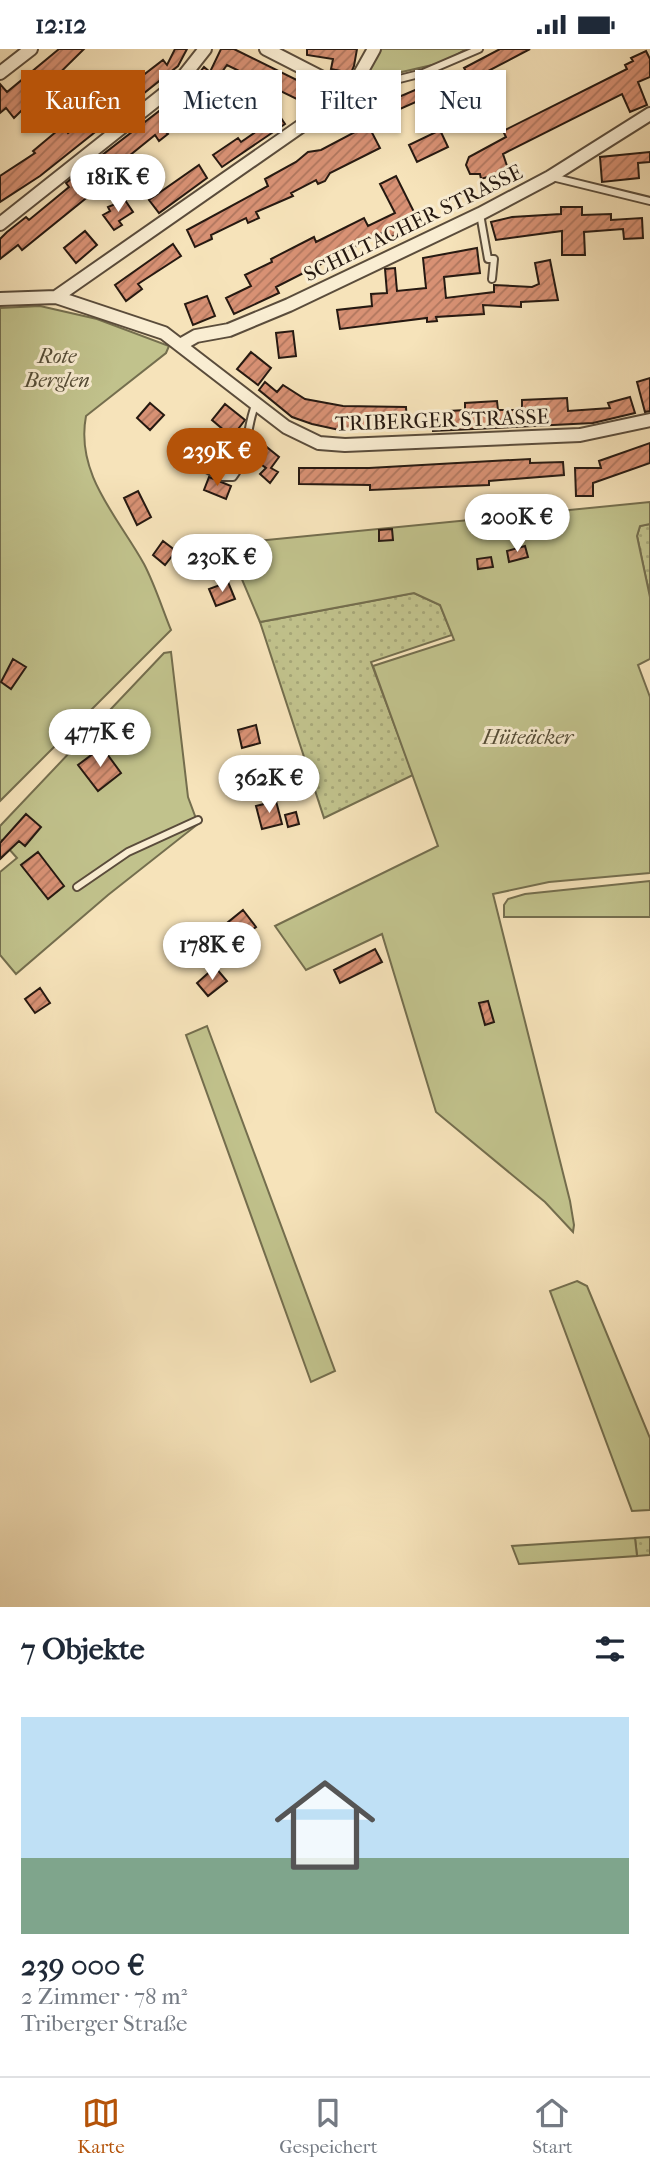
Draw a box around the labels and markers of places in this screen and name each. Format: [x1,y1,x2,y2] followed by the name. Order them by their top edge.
[61,155,175,214] pin: 181K €
[160,429,274,488] pin: 239K €
[460,495,574,554] pin: 200K €
[165,535,279,594] pin: 230K €
[43,709,157,769] pin: 477K €
[212,755,326,815] pin: 362K €
[155,923,269,982] pin: 178K €

